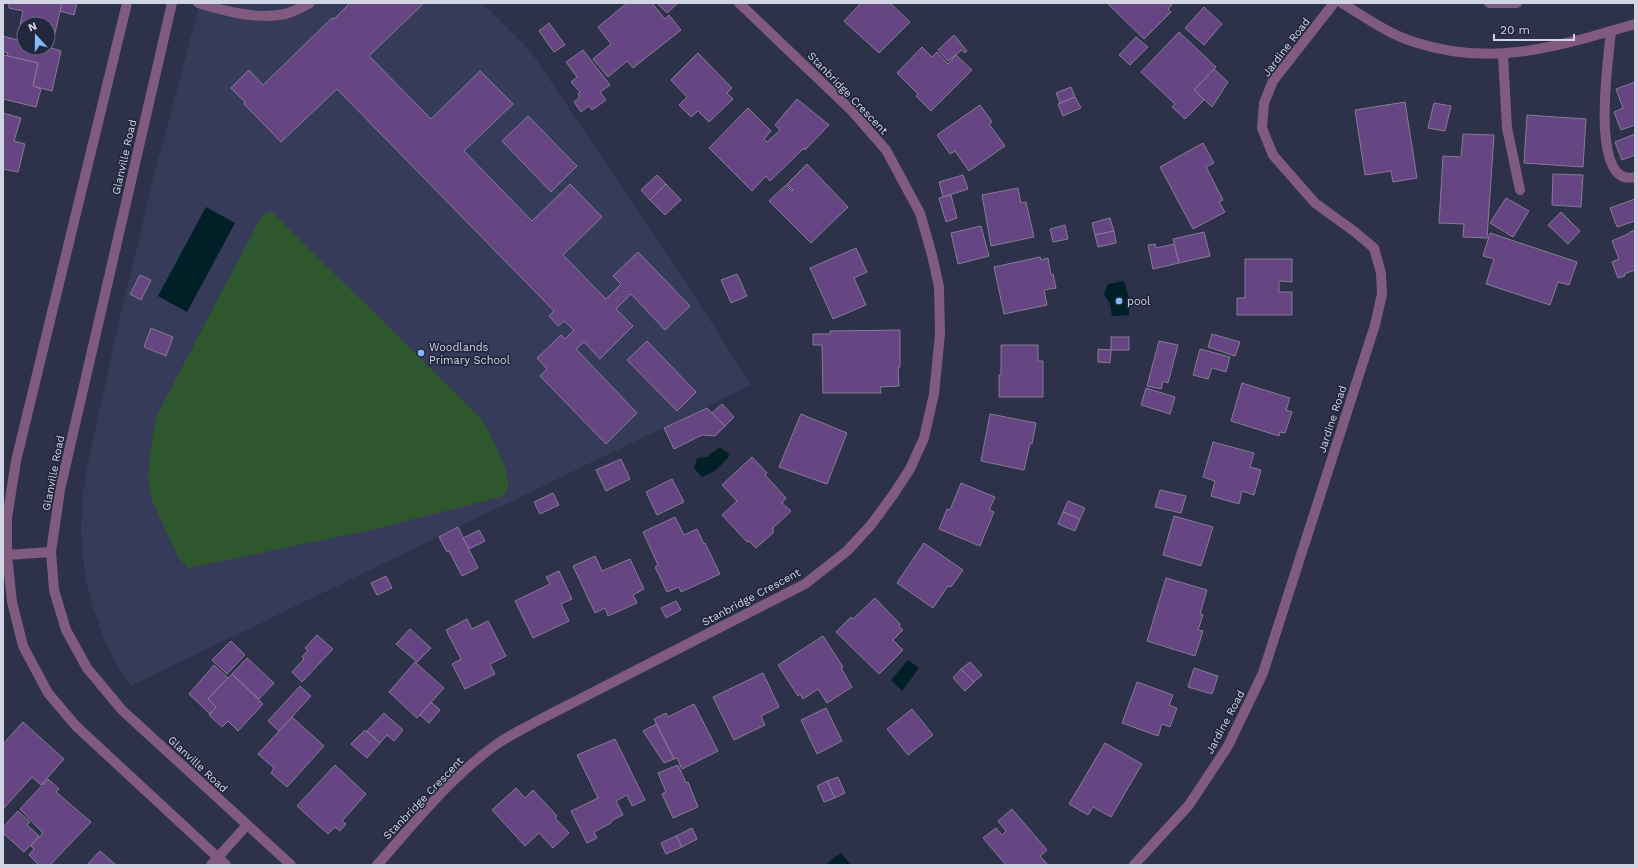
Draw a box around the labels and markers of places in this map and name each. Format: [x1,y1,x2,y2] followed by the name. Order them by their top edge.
[1127,295,1151,308] place label: pool
[1114,296,1124,306] marker: pool
[429,341,511,367] place label: Woodlands Primary School
[416,348,426,358] marker: Woodlands Primary School

